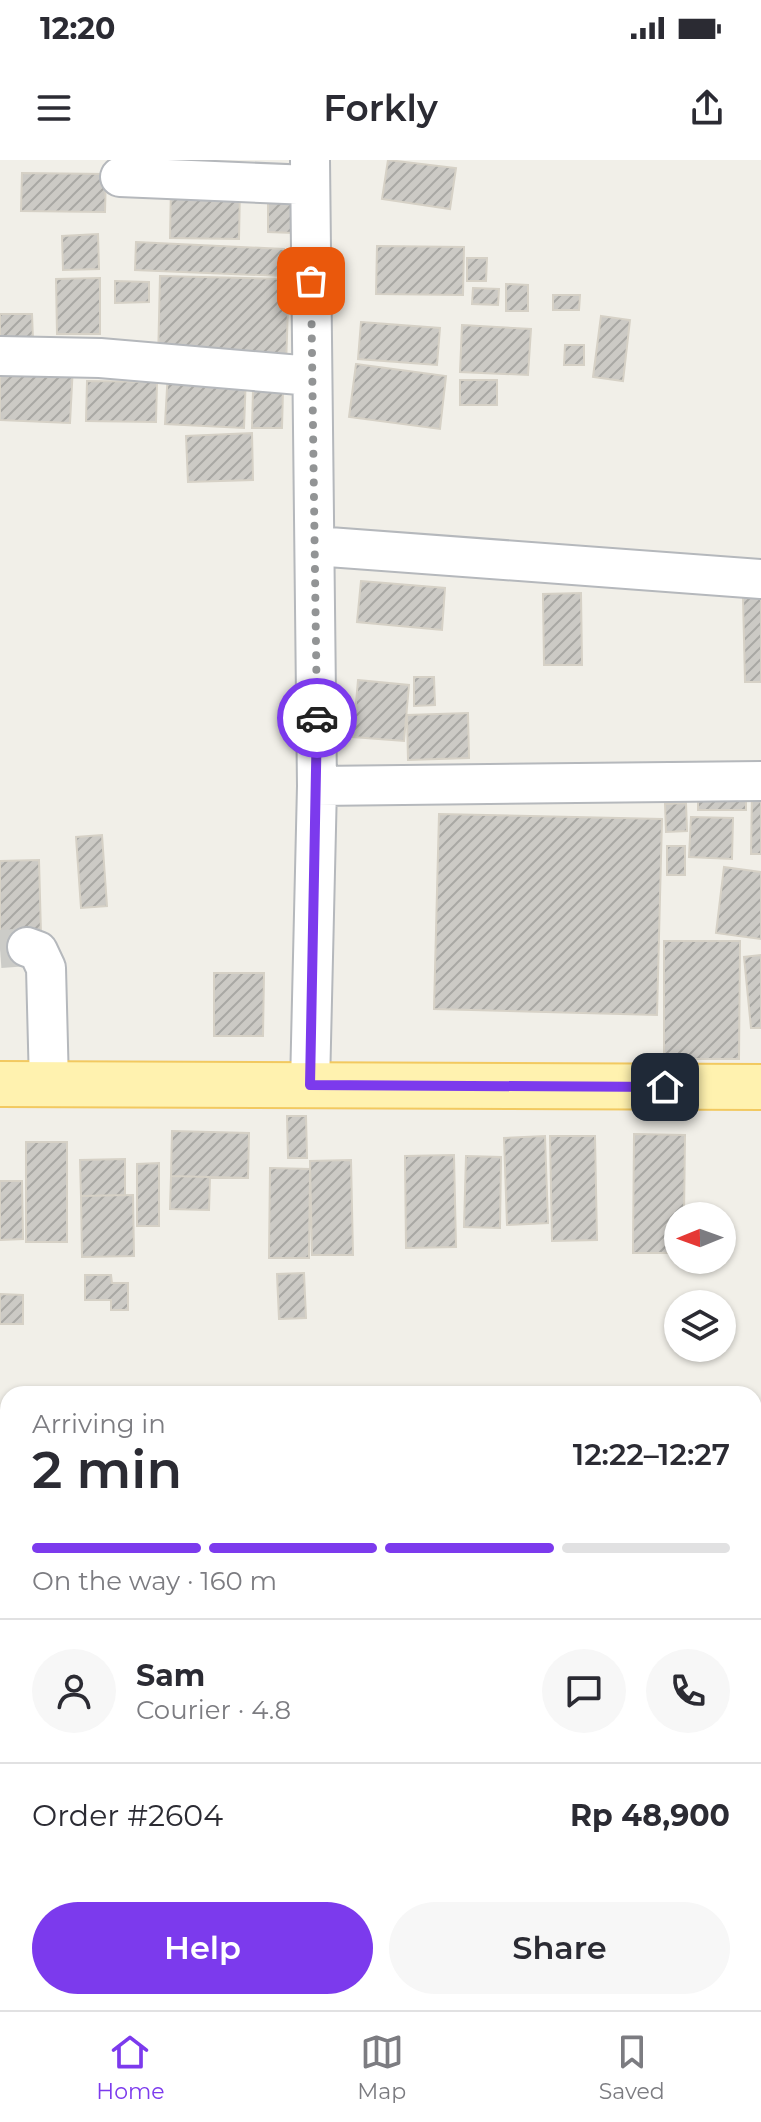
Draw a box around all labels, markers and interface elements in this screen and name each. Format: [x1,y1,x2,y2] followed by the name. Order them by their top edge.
[40,10,115,47] text: 12:20
[32,86,76,130] icon: menu
[323,86,438,130] text: Forkly
[685,86,729,130] icon: share
[277,247,345,315] pin
[289,259,333,303] icon: bag
[277,678,357,758] courier
[295,696,339,740] icon: car
[631,1053,699,1121] pin
[643,1065,687,1109] icon: home
[664,1202,736,1274] north arrow
[664,1202,736,1362] map controls
[664,1290,736,1362] button: layers
[32,1408,166,1440] text: Arriving in
[573,1436,730,1473] text: 12:22–12:27
[32,1438,182,1501] text: 2 min
[32,1565,277,1597] text: On the way · 160 m
[32,1649,116,1733] button: person
[542,1649,626,1733] button: chat
[646,1649,730,1733] button: phone
[136,1657,205,1694] text: Sam
[136,1694,291,1726] text: Courier · 4.8
[32,1797,223,1834] text: Order #2604
[570,1797,730,1834] text: Rp 48,900
[32,1902,373,1994] button: Help
[389,1902,730,1994] button: Share
[96,2030,165,2105] tab: Home
[357,2030,406,2105] tab: Map
[599,2030,665,2105] tab: Saved

